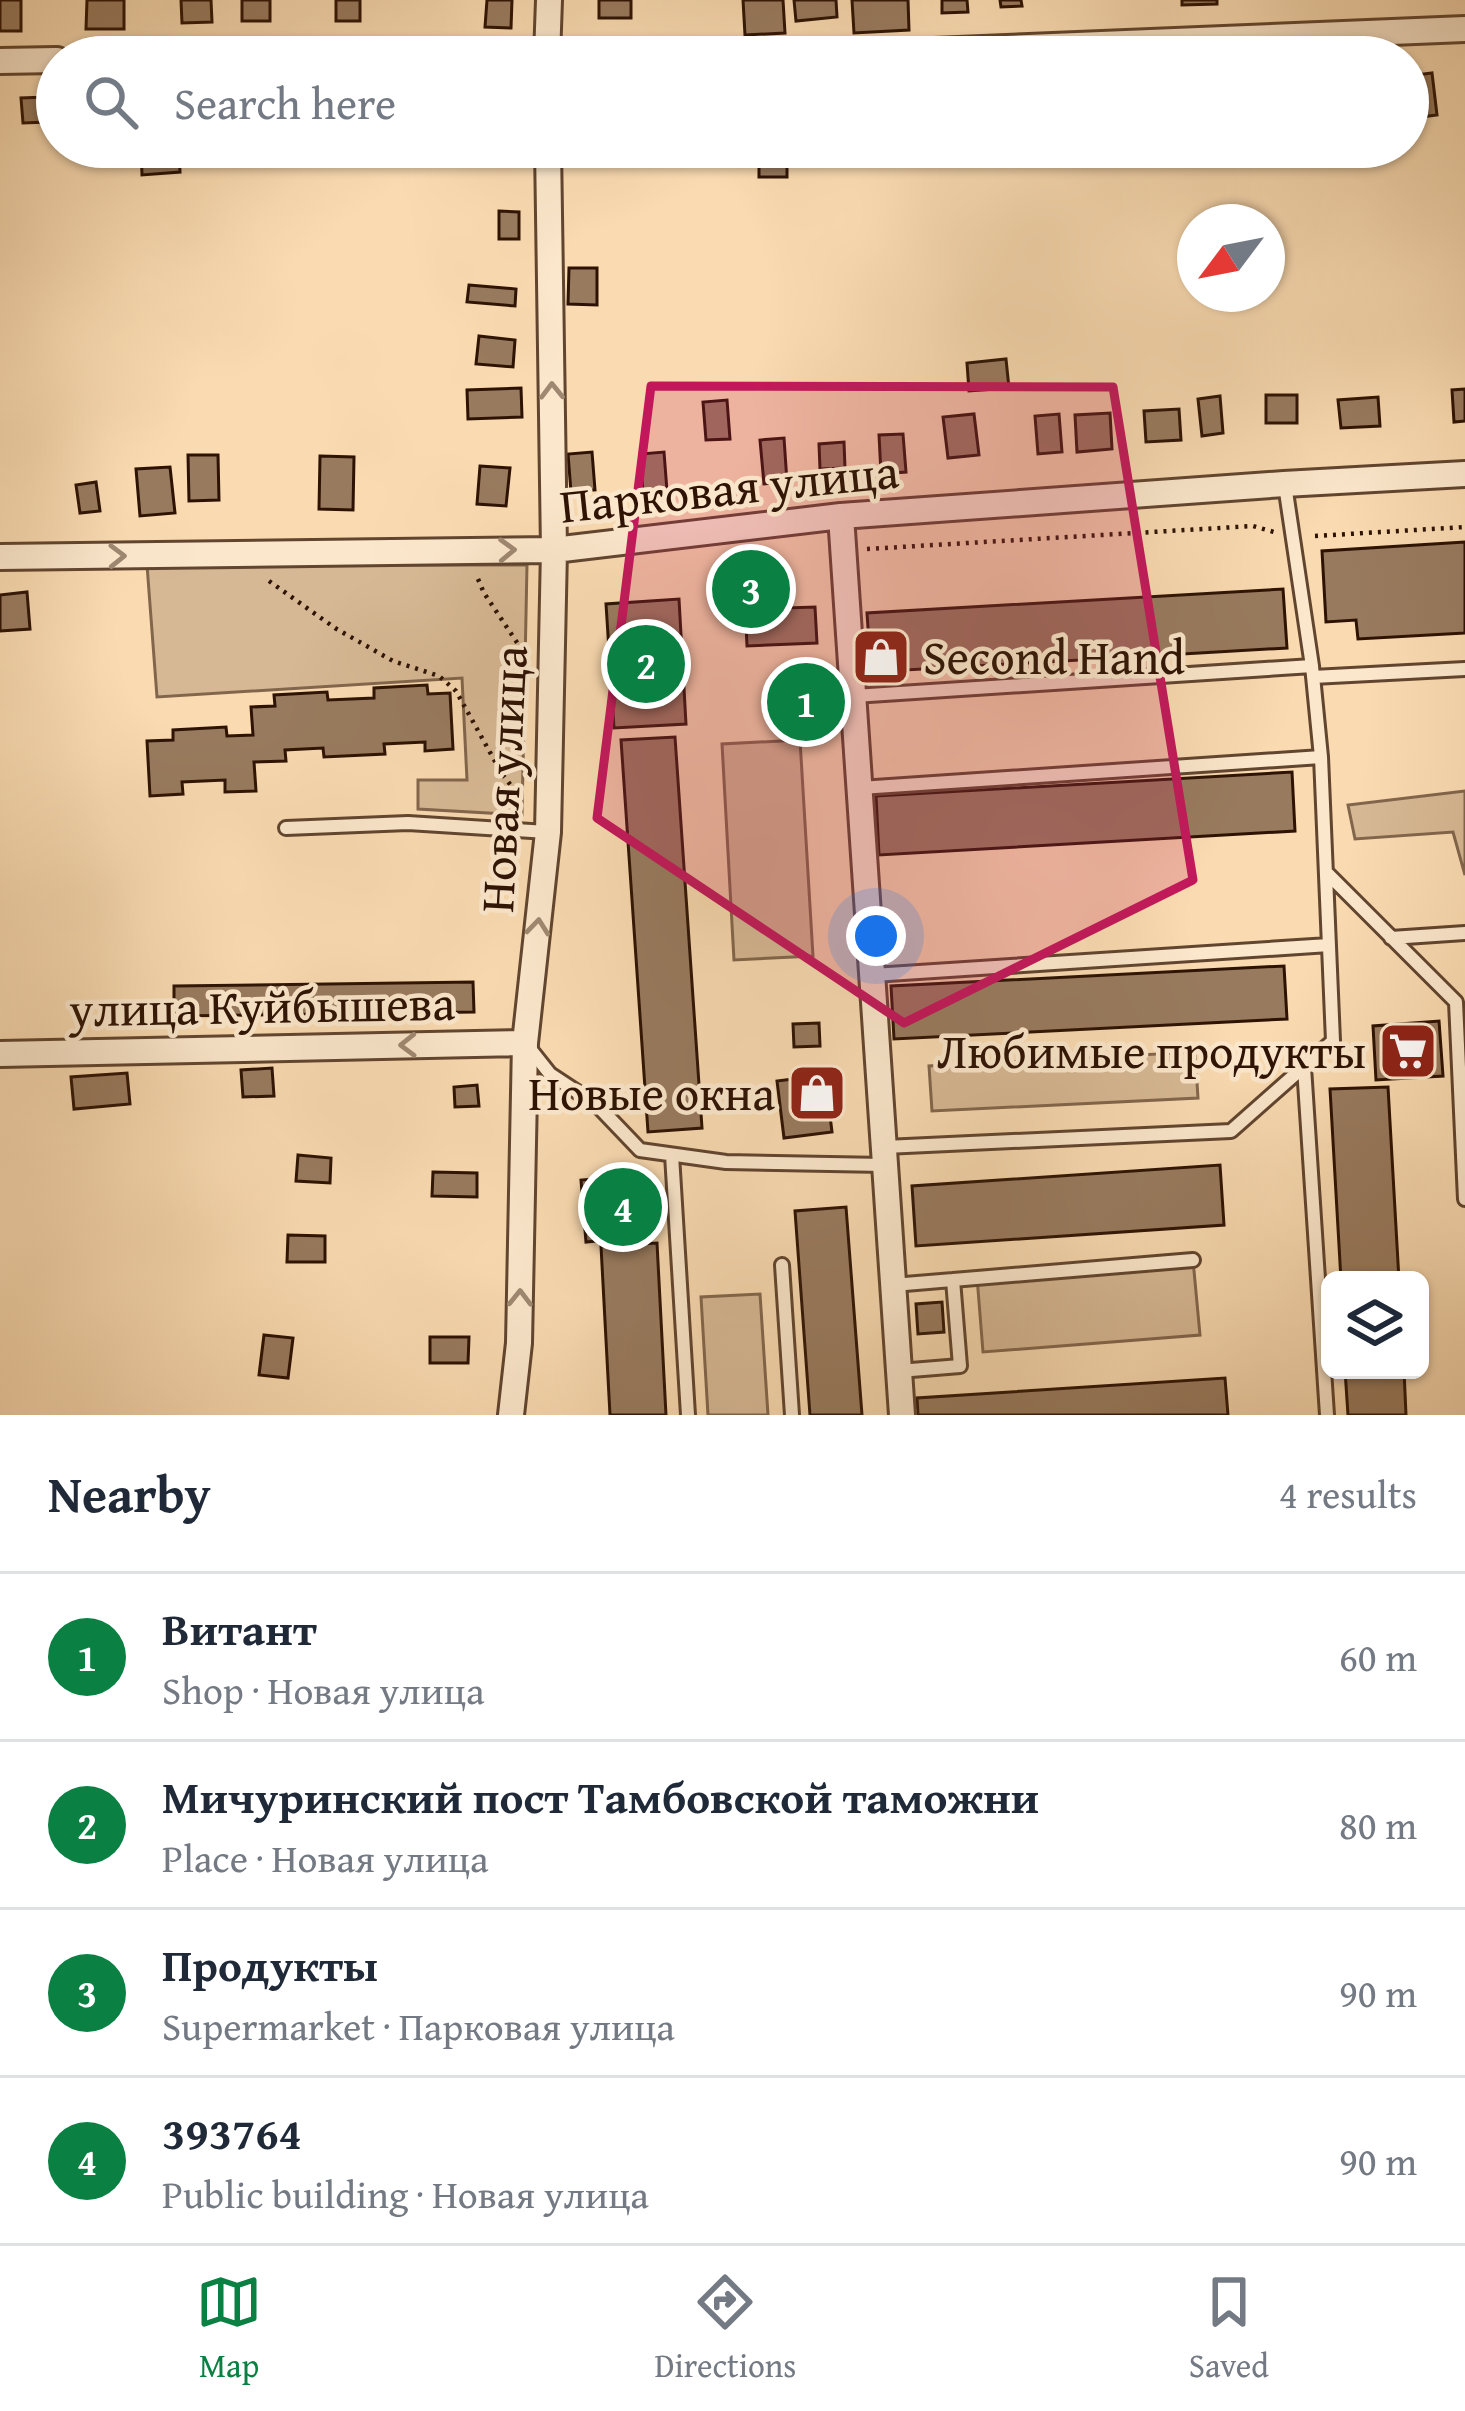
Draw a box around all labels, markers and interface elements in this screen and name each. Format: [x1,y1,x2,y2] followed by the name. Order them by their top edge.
[36,36,1429,168] search box
[78,69,144,135] icon: search
[174,70,396,135] text: Search here
[1177,204,1285,312] north arrow
[539,381,565,399] one-way arrow
[556,434,902,541] street label: Парковая улица
[498,538,517,564] one-way arrow
[108,543,127,569] one-way arrow
[712,544,790,634] pin: 3
[607,619,685,709] pin: 2
[923,621,1185,692] place label: Second Hand
[850,626,912,688] shop icon: Second Hand
[460,644,545,914] street label: Новая улица
[767,657,845,747] pin: 1
[846,906,906,966] your location
[525,917,550,936] one-way arrow
[67,967,456,1044] street label: улица Куйбышева
[937,1015,1366,1086] place label: Любимые продукты
[1377,1020,1439,1082] supermarket icon: Любимые продукты
[398,1032,417,1058] one-way arrow
[528,1057,775,1128] place label: Новые окна
[786,1062,848,1124] shop icon: Новые окна
[584,1162,662,1252] pin: 4
[1321,1271,1429,1379] map controls
[1321,1271,1429,1379] button: layers
[506,1288,532,1307] one-way arrow
[48,1456,211,1531] text: Nearby
[1279,1465,1417,1522] text: 4 results
[162,1596,317,1661] text: Витант
[77,1628,97,1685] text: 1
[1339,1628,1417,1685] text: 60 m
[162,1661,485,1718] text: Shop · Новая улица
[162,1764,1039,1829] text: Мичуринский пост Тамбовской таможни
[77,1796,97,1853] text: 2
[1339,1796,1417,1853] text: 80 m
[162,1829,489,1886] text: Place · Новая улица
[162,1932,378,1997] text: Продукты
[77,1964,97,2021] text: 3
[1339,1964,1417,2021] text: 90 m
[162,1997,675,2054] text: Supermarket · Парковая улица
[162,2100,302,2165] text: 393764
[77,2132,97,2189] text: 4
[1339,2132,1417,2189] text: 90 m
[162,2165,649,2222] text: Public building · Новая улица
[196,2269,262,2389] tab: Map
[655,2269,796,2389] tab: Directions
[1189,2269,1269,2389] tab: Saved

